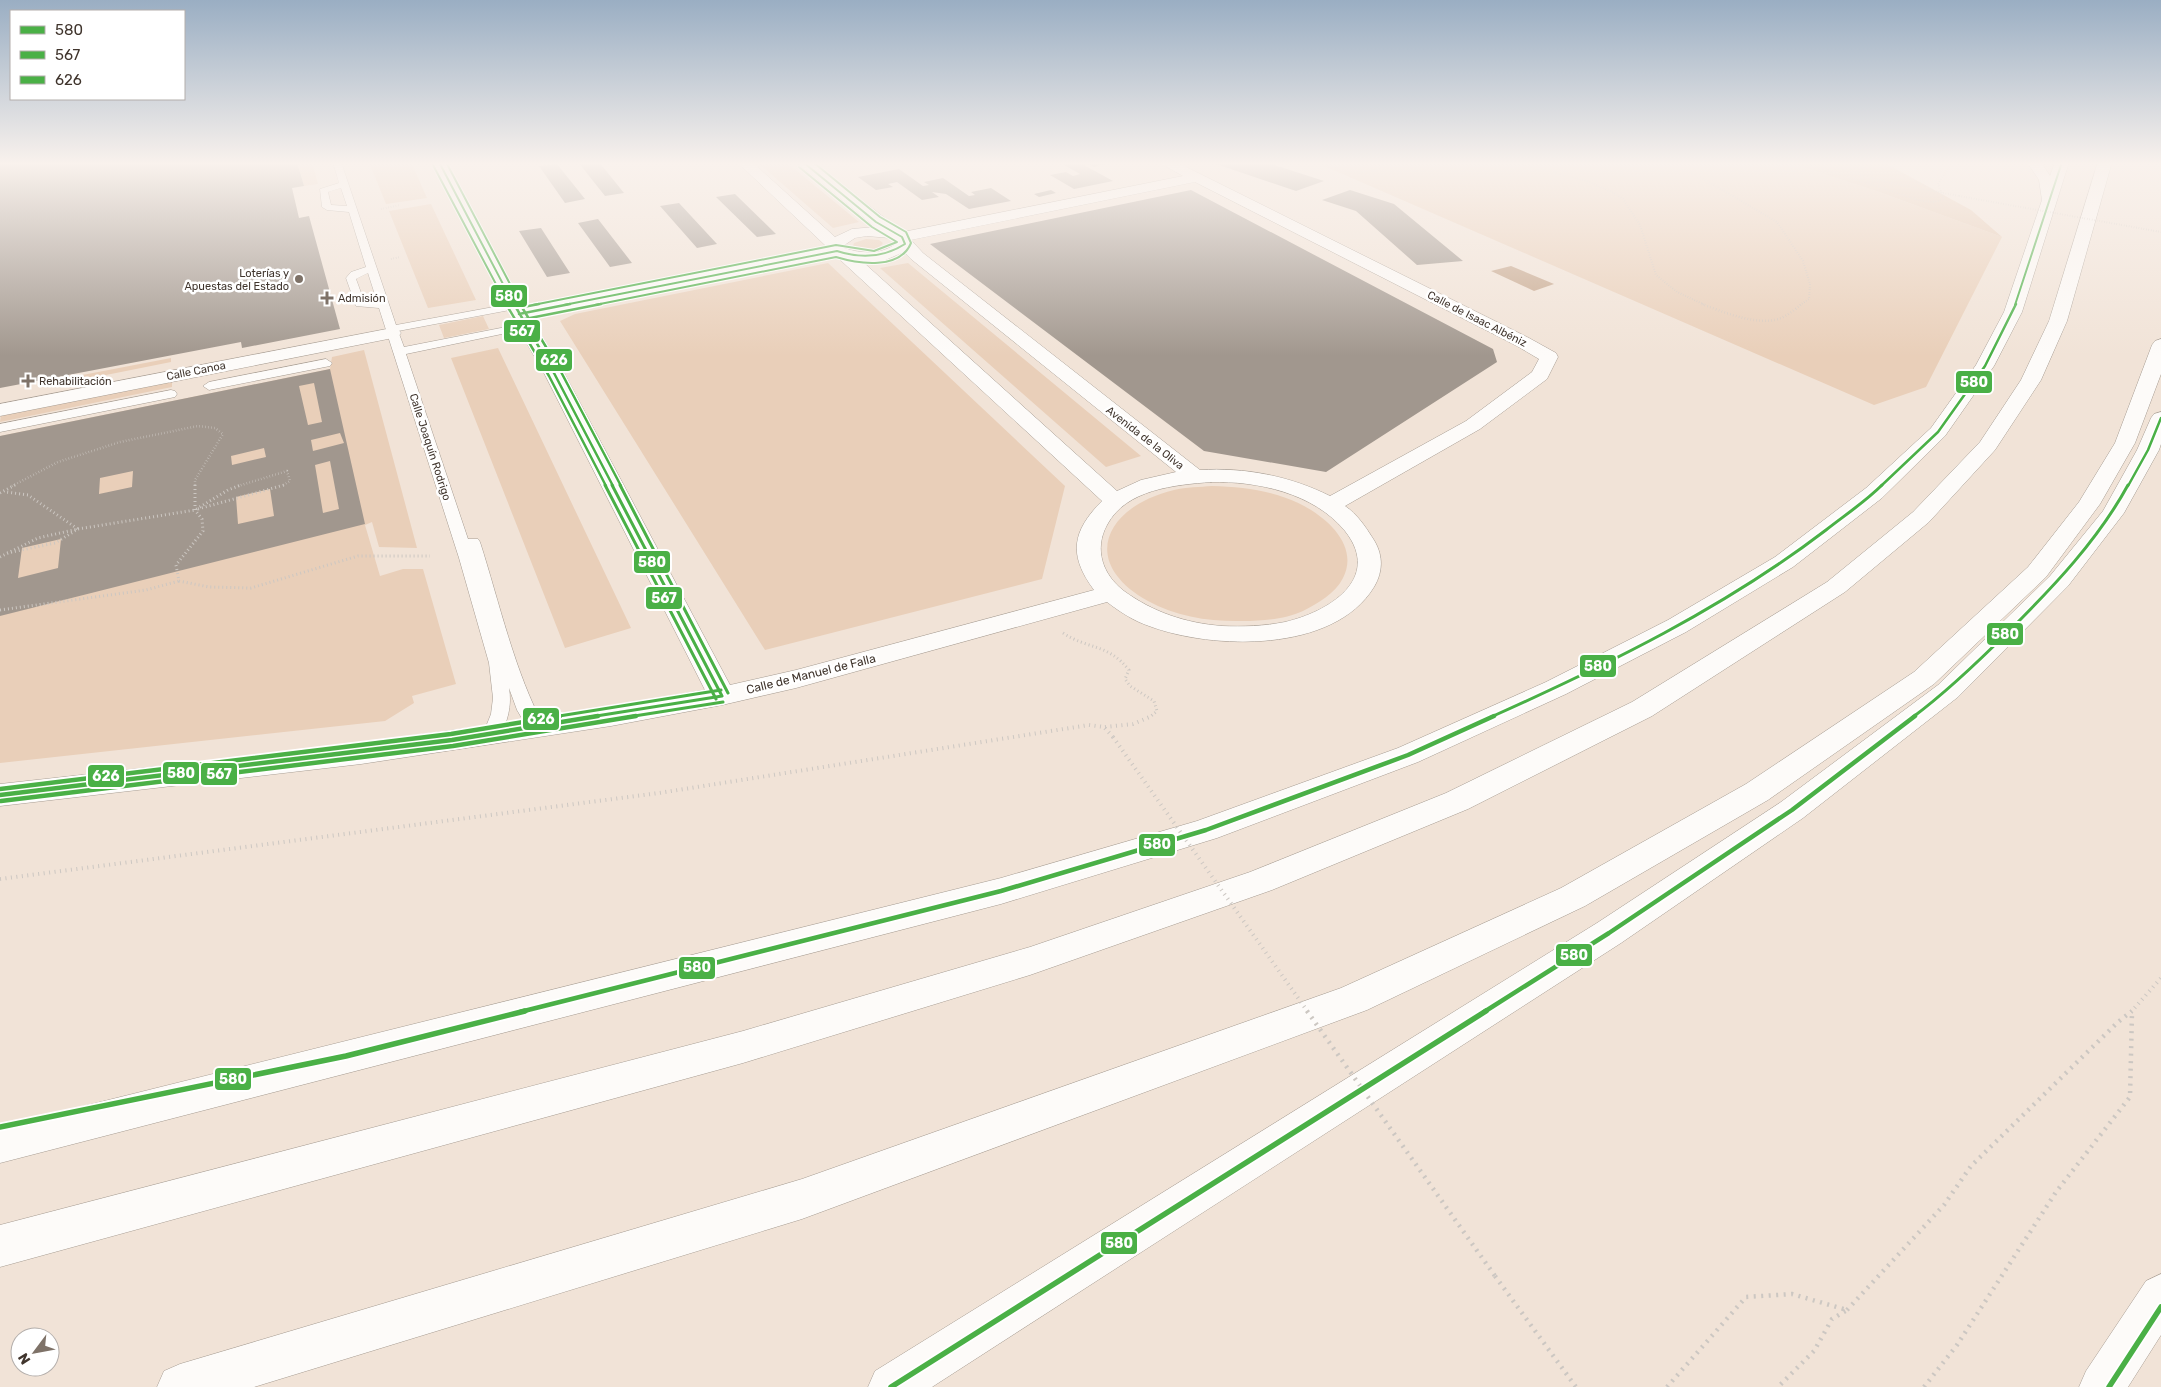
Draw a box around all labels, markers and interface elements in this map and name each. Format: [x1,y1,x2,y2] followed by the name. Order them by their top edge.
[10,10,185,100] legend
[55,21,83,39] text: 580
[55,46,80,64] text: 567
[55,71,82,89] text: 626
[184,267,289,293] place label: Loterías y Apuestas del Estado
[293,273,305,285] marker: Loterías y Apuestas del Estado
[490,284,528,308] line badge: 580
[495,288,523,305] text: 580
[1425,288,1529,350] street label: Calle de Isaac Albéniz
[320,291,334,305] marker: Admisión
[338,292,386,305] place label: Admisión
[503,319,541,343] line badge: 567
[509,323,535,340] text: 567
[535,348,573,372] line badge: 626
[540,352,568,369] text: 626
[165,359,227,383] street label: Calle Canoa
[1955,370,1993,394] line badge: 580
[21,374,35,388] marker: Rehabilitación
[1960,374,1988,391] text: 580
[39,375,112,388] place label: Rehabilitación
[407,392,453,502] street label: Calle Joaquín Rodrigo
[1103,404,1187,472] street label: Avenida de la Oliva
[633,550,671,574] line badge: 580
[638,554,666,571] text: 580
[645,586,683,610] line badge: 567
[651,590,677,607] text: 567
[1986,622,2024,646] line badge: 580
[1991,626,2019,643] text: 580
[745,651,877,697] street label: Calle de Manuel de Falla
[1579,654,1617,678] line badge: 580
[1584,658,1612,675] text: 580
[522,707,560,731] line badge: 626
[527,711,555,728] text: 626
[162,761,200,785] line badge: 580
[200,762,238,786] line badge: 567
[87,764,125,788] line badge: 626
[167,765,195,782] text: 580
[206,766,232,783] text: 567
[92,768,120,785] text: 626
[1138,833,1176,857] line badge: 580
[1143,836,1171,853] text: 580
[1555,943,1593,967] line badge: 580
[1560,947,1588,964] text: 580
[678,956,716,980] line badge: 580
[683,959,711,976] text: 580
[214,1067,252,1091] line badge: 580
[219,1071,247,1088] text: 580
[1100,1231,1138,1255] line badge: 580
[1105,1235,1133,1252] text: 580
[10,1327,60,1377] north arrow
[15,1350,34,1367] text: N

